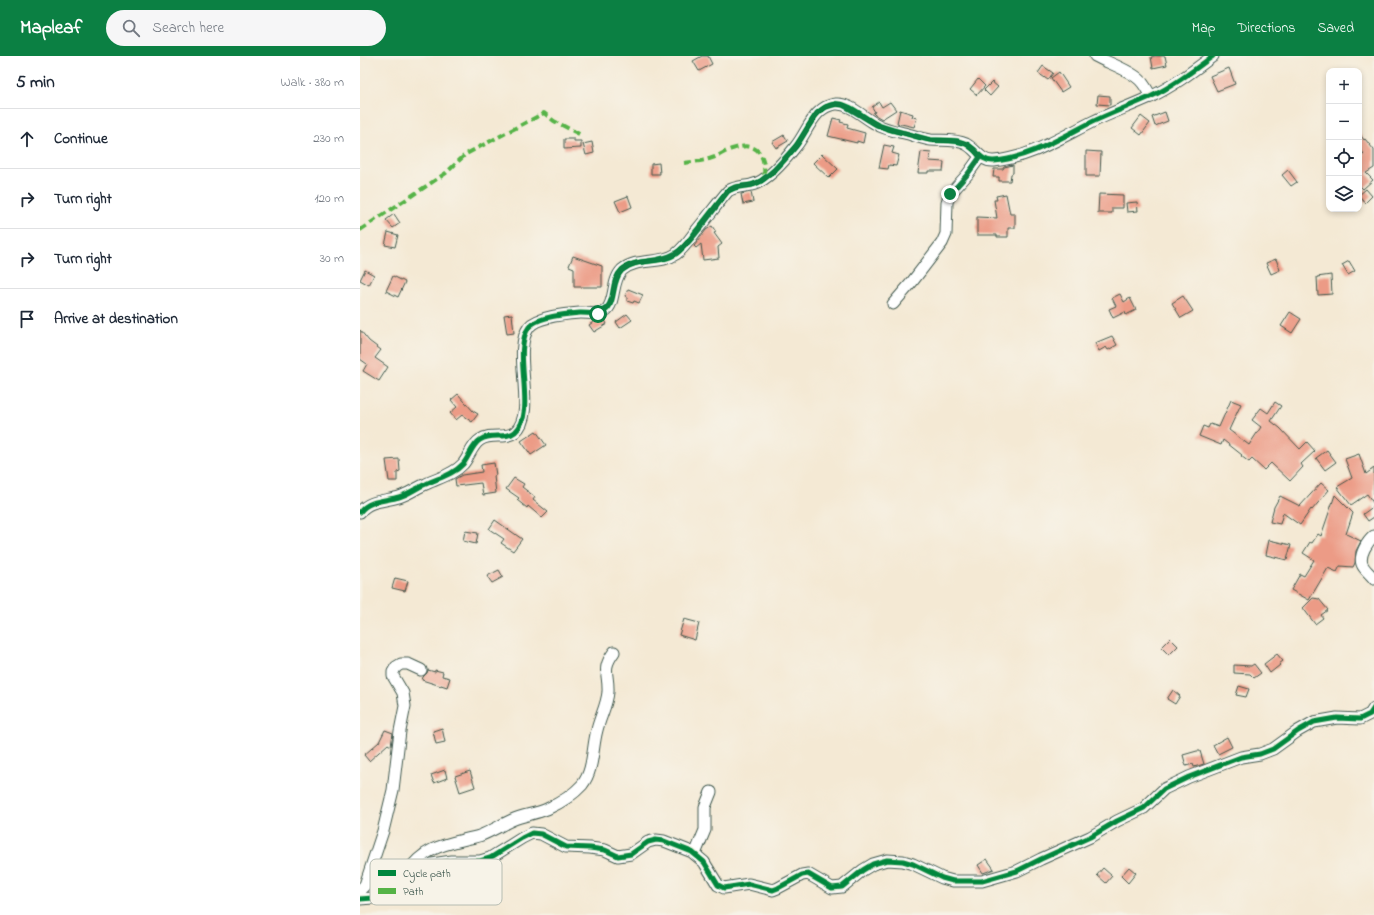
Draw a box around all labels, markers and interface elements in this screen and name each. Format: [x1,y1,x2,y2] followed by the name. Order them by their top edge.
[106,10,386,46] search box
[20,15,82,42] text: Mapleaf
[120,17,142,39] icon: search
[152,17,224,39] text: Search here
[1192,18,1215,39] text: Map
[1237,18,1295,39] text: Directions
[1317,18,1354,39] text: Saved
[1326,68,1362,212] map controls
[1326,68,1362,104] button: +
[16,70,55,95] text: 5 min
[281,73,344,92] text: Walk · 380 m
[1326,104,1362,140] button: −
[16,128,38,150] icon: ahead
[54,128,108,150] text: Continue
[313,129,344,148] text: 230 m
[1326,140,1362,176] button: locate
[1326,176,1362,212] button: layers
[941,185,959,203] route end
[16,188,38,210] icon: right
[54,188,112,210] text: Turn right
[314,189,344,208] text: 120 m
[16,248,38,270] icon: right
[54,248,112,270] text: Turn right
[320,249,344,268] text: 30 m
[589,305,607,323] route start
[16,308,38,330] icon: arrive
[54,308,178,330] text: Arrive at destination
[370,859,502,905] legend
[403,866,451,883] text: Cycle path
[403,884,424,900] text: Path

